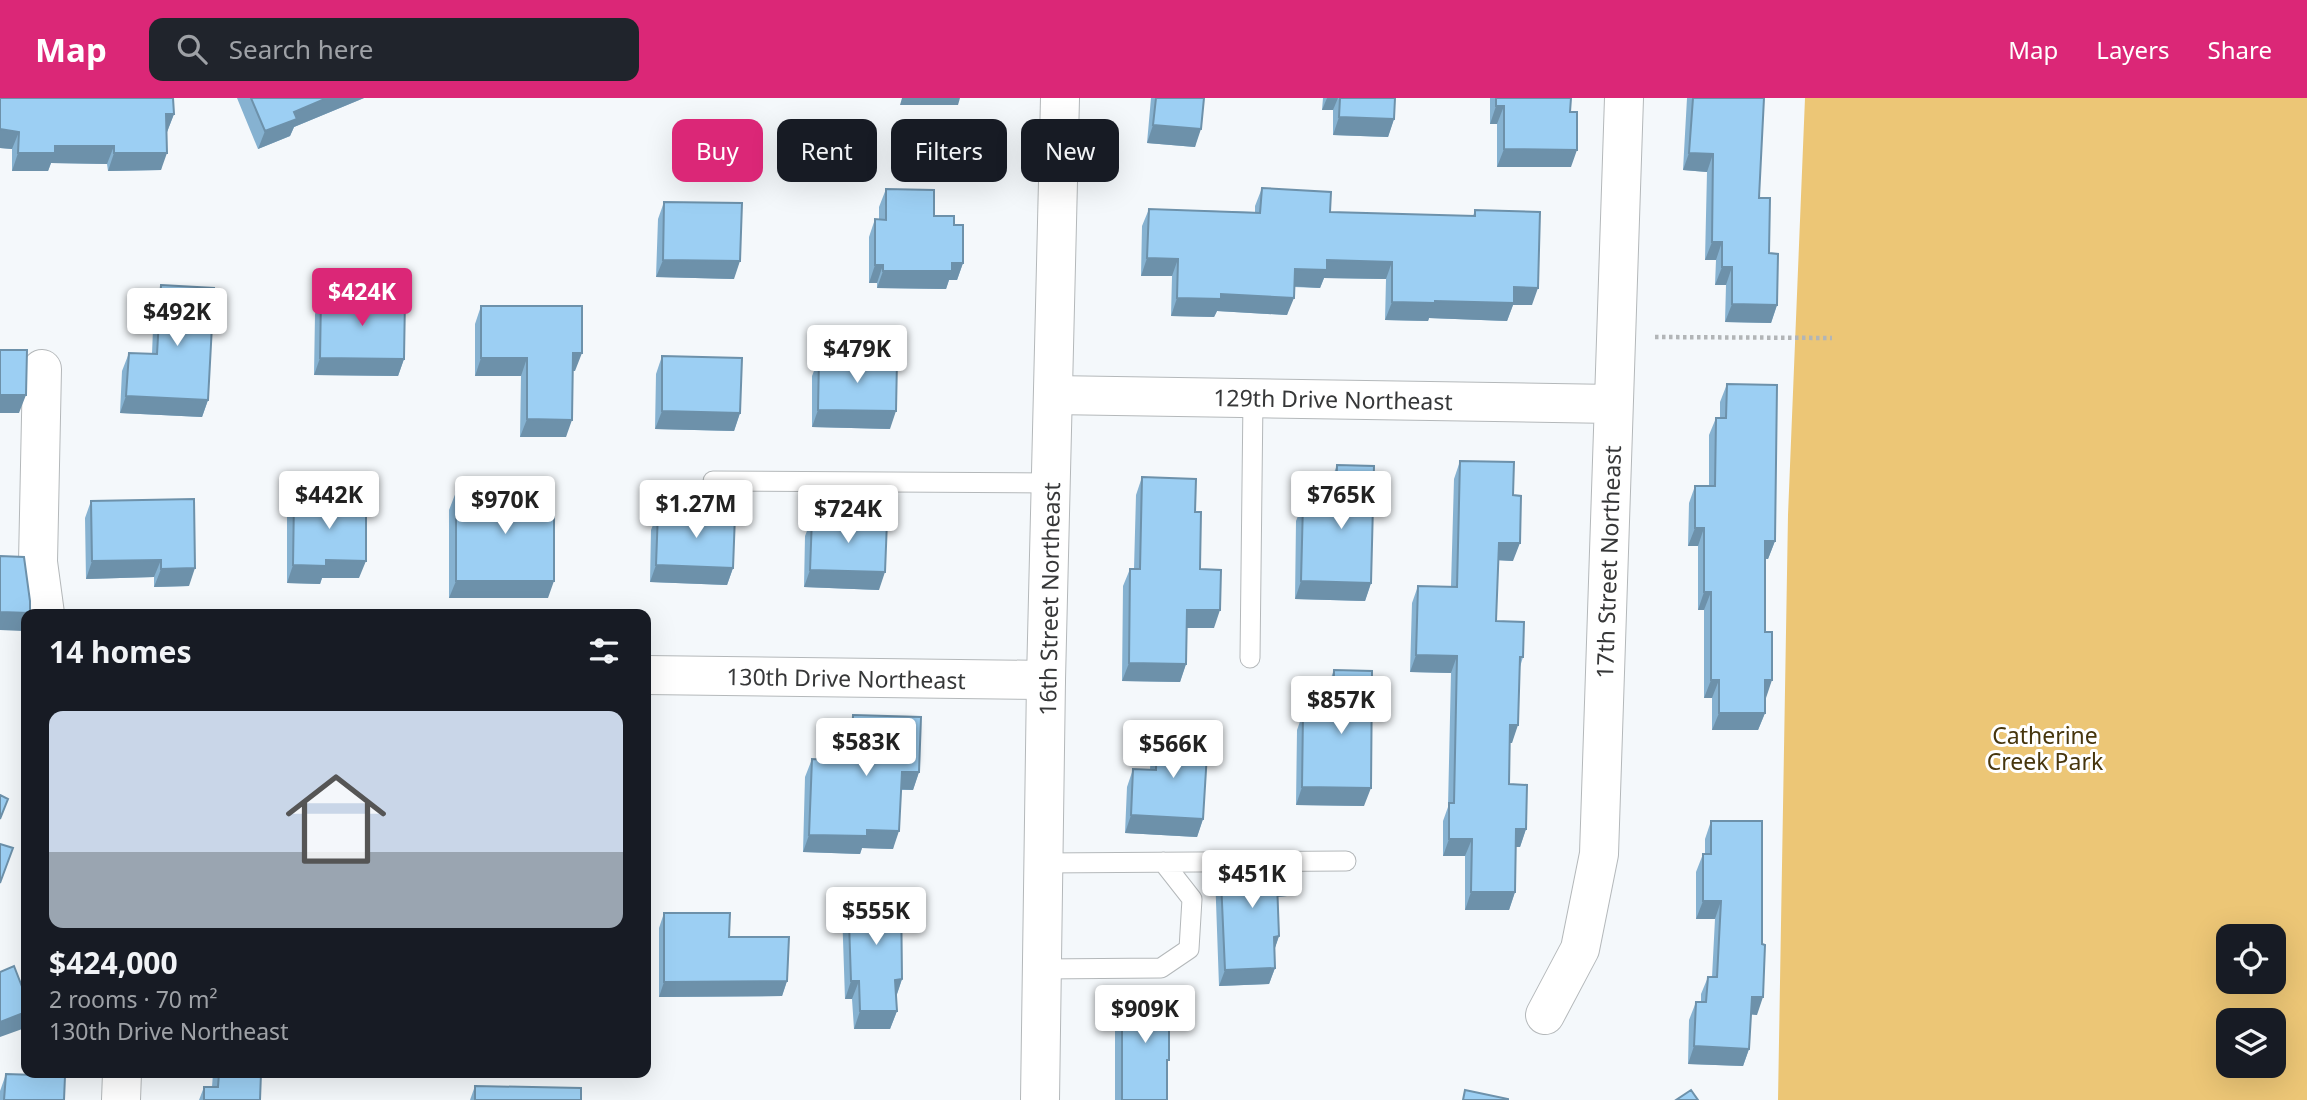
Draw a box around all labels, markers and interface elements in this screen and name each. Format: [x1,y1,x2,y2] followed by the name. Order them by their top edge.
[149,18,639,81] search box
[35,27,107,72] text: Map
[173,30,211,68] icon: search
[229,31,373,67] text: Search here
[2008,33,2058,66] text: Map
[2096,33,2170,66] text: Layers
[2208,33,2272,66] text: Share
[672,119,763,182] chip: Buy
[777,119,877,182] chip: Rent
[891,119,1007,182] chip: Filters
[1021,119,1119,182] chip: New
[313,268,411,328] pin: $424K
[328,275,396,307] text: $424K
[128,288,226,348] pin: $492K
[143,295,211,327] text: $492K
[808,326,906,385] pin: $479K
[823,332,891,364] text: $479K
[1213,381,1453,417] street label: 129th Drive Northeast
[1588,445,1628,679] street label: 17th Street Northeast
[280,472,378,531] pin: $442K
[1292,472,1390,531] pin: $765K
[456,476,554,536] pin: $970K
[295,478,363,510] text: $442K
[1307,478,1375,510] text: $765K
[639,480,753,540] pin: $1.27M
[1031,482,1067,716] street label: 16th Street Northeast
[471,483,539,515] text: $970K
[799,486,897,545] pin: $724K
[656,487,736,519] text: $1.27M
[814,492,882,524] text: $724K
[49,631,192,672] text: 14 homes
[585,632,623,670] icon: filters
[726,660,966,696] street label: 130th Drive Northeast
[1292,676,1390,736] pin: $857K
[1307,683,1375,715] text: $857K
[817,718,915,778] pin: $583K
[1987,719,2104,777] park label: Catherine Creek Park
[1124,720,1222,780] pin: $566K
[832,725,900,757] text: $583K
[1139,727,1207,759] text: $566K
[273,756,399,882] icon: home
[1203,850,1301,910] pin: $451K
[1218,857,1286,889] text: $451K
[827,888,925,947] pin: $555K
[842,894,910,926] text: $555K
[2216,924,2286,1078] map controls
[2216,924,2286,994] button: locate
[49,942,178,983] text: $424,000
[49,983,218,1015] text: 2 rooms · 70 m²
[1096,986,1194,1045] pin: $909K
[1111,992,1179,1024] text: $909K
[2216,1008,2286,1078] button: layers
[49,1015,288,1047] text: 130th Drive Northeast

